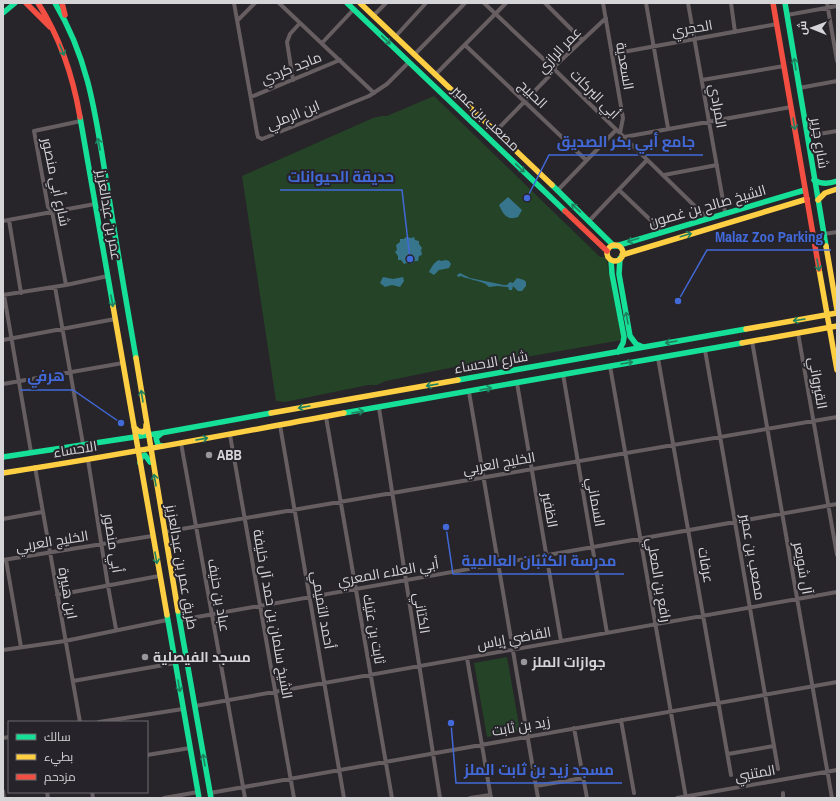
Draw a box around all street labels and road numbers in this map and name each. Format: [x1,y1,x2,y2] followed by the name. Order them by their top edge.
[670,16,714,43] street label: الحجري
[533,23,587,79] street label: عمر الرازي
[612,41,638,91] street label: السعدية
[258,48,325,91] street label: ماجد كردي
[564,65,624,125] street label: أبي البركات
[515,76,551,112] street label: الحبيج
[448,81,524,155] street label: مصعب بن عمير
[702,83,731,130] street label: المرادي
[264,96,323,137] street label: ابن الرملي
[807,115,833,170] street label: شارع جرير
[35,135,74,229] street label: شارع أبي منصور
[92,167,126,262] street label: عمر بن عبدالعزيز
[646,181,768,231] street label: الشيخ صالح بن غصون
[453,347,529,377] street label: شارع الاحساء
[802,356,831,411] street label: القيرواني
[52,437,98,461] street label: الاحساء
[461,448,537,481] street label: الخليج العربي
[580,476,609,528] street label: السماني
[538,490,562,529] street label: الظفير
[162,502,202,631] street label: طريق عمر بن عبدالعزيز
[96,511,127,575] street label: أبي منصور
[736,511,769,602] street label: مصعب بن عمير
[14,526,90,559] street label: الخليج العربي
[249,528,297,700] street label: الشيخ سلمان بن حمد آل خليفة
[640,536,675,624] street label: رافع بن المعلي
[789,539,816,596] street label: آل شويعر
[694,546,718,584] street label: عرفات
[336,554,441,593] street label: أبي العلاء المعري
[204,557,234,633] street label: عباد بن حنيف
[55,566,81,620] street label: ابن هبيرة
[304,570,339,651] street label: أحمد التميمي
[407,591,434,635] street label: الكتاني
[359,593,389,666] street label: ثابت بن عتيك
[476,623,553,655] street label: القاضي إياس
[490,712,552,740] street label: زيد بن ثابت
[733,761,777,788] street label: المتنبي

